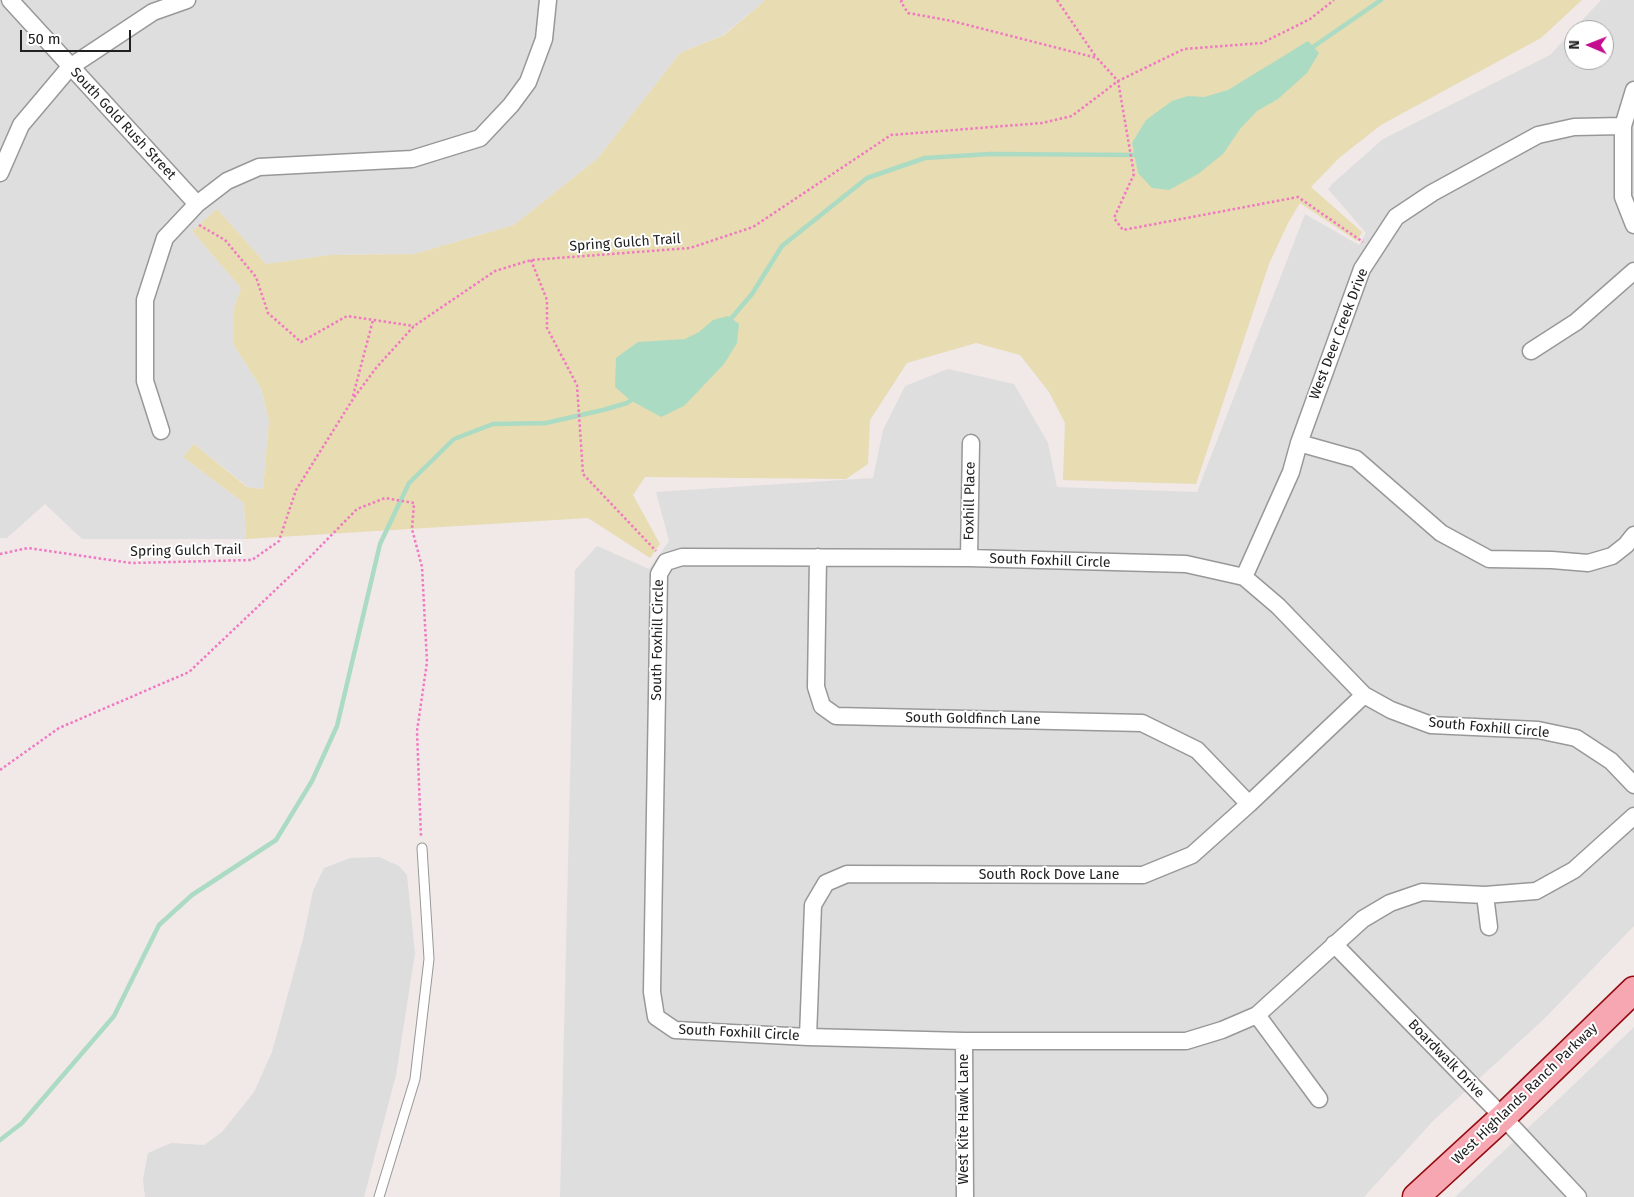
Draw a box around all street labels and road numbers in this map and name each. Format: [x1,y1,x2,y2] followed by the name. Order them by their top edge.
[67,64,179,184] street label: South Gold Rush Street
[569,231,681,255] street label: Spring Gulch Trail
[1306,266,1372,402] street label: West Deer Creek Drive
[961,461,979,541] street label: Foxhill Place
[130,542,242,560] street label: Spring Gulch Trail
[989,550,1111,572] street label: South Foxhill Circle
[649,579,667,701] street label: South Foxhill Circle
[905,709,1041,729] street label: South Goldfinch Lane
[1428,714,1550,742] street label: South Foxhill Circle
[979,867,1119,883] street label: South Rock Dove Lane
[1404,1016,1488,1102] street label: Boardwalk Drive
[1449,1020,1601,1168] street label: West Highlands Ranch Parkway
[678,1021,800,1045] street label: South Foxhill Circle
[956,1054,972,1184] street label: West Kite Hawk Lane

